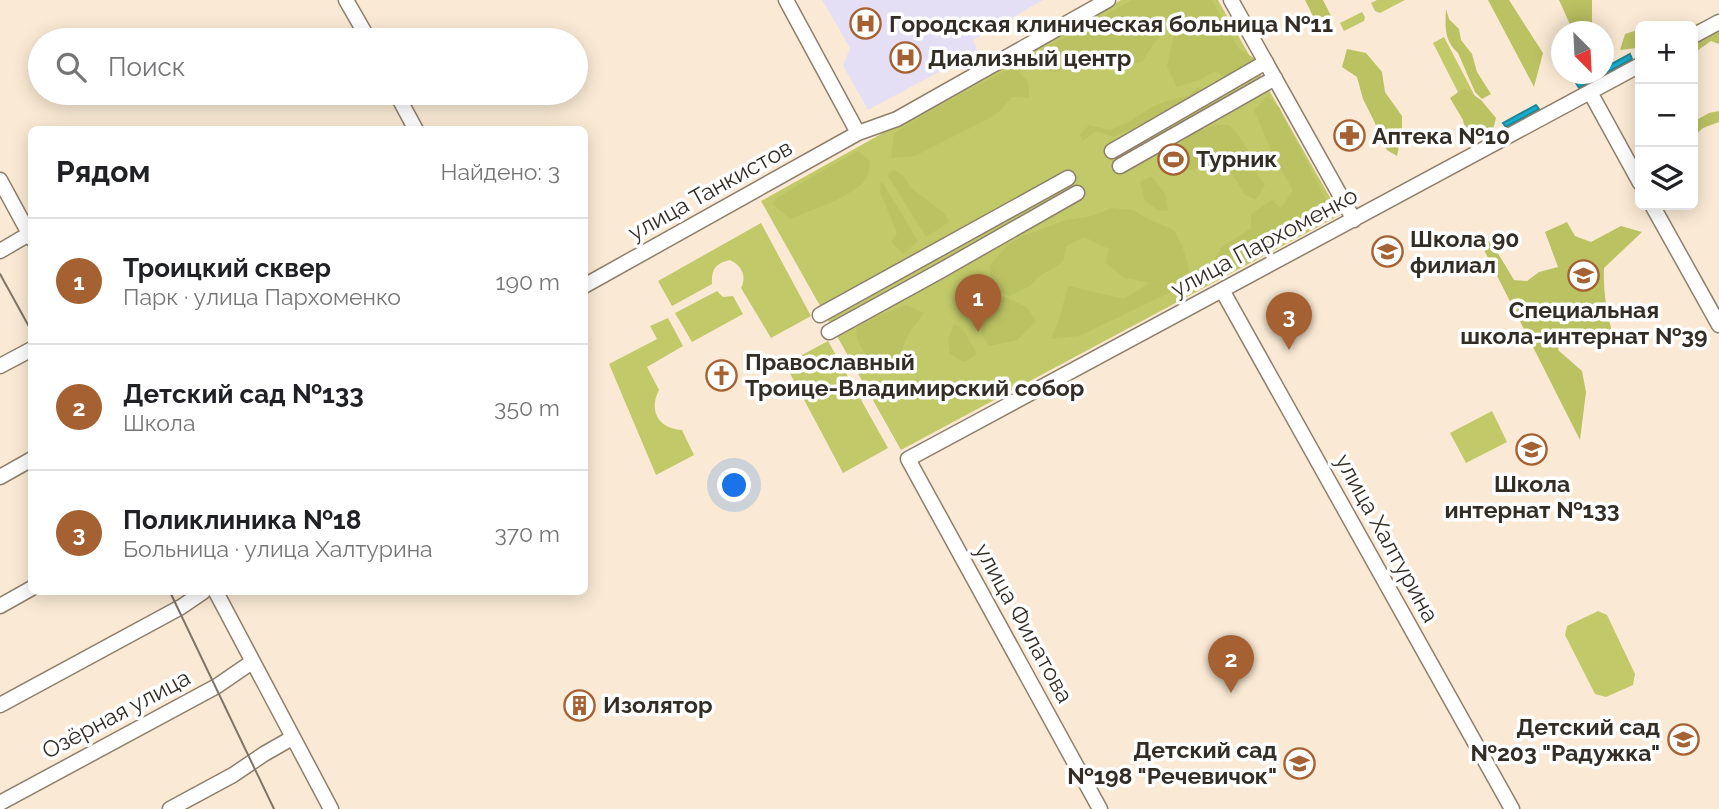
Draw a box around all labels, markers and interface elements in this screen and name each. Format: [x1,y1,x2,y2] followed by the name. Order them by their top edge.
[849,7,883,41] hospital icon: Городская клиническая больница №11
[889,10,1333,37] place label: Городская клиническая больница №11
[1551,21,1614,84] north arrow
[1635,21,1698,210] map controls
[1635,21,1698,84] button: +
[28,28,588,105] search box
[888,41,922,75] hospital icon: Диализный центр
[928,44,1131,71] place label: Диализный центр
[52,48,90,86] icon: search
[108,52,185,82] text: Поиск
[1635,84,1698,147] button: −
[1332,119,1366,153] pharmacy icon: Аптека №10
[1372,122,1510,149] place label: Аптека №10
[623,133,796,246] street label: улица Танкистов
[1156,142,1190,176] sports icon: Турник
[1196,145,1277,172] place label: Турник
[1635,147,1698,210] button: layers
[56,154,150,189] text: Рядом
[441,158,560,185] text: Найдено: 3
[1166,181,1362,302] street label: улица Пархоменко
[1410,225,1519,278] place label: Школа 90 филиал
[1370,235,1404,269] school or university icon: Школа 90 филиал
[123,253,331,283] text: Троицкий сквер
[1567,259,1601,293] school or university icon: Специальная школа-интернат №39
[73,268,85,295] text: 1
[496,268,560,295] text: 190 m
[955,274,1001,332] pin: 1
[123,283,401,310] text: Парк · улица Пархоменко
[1266,292,1312,350] pin: 3
[1460,296,1708,349] place label: Специальная школа-интернат №39
[745,348,1084,401] place label: Православный Троице-Владимирский собор
[705,358,739,392] church icon: Православный Троице-Владимирский собор
[123,379,364,409] text: Детский сад №133
[73,394,85,421] text: 2
[494,394,560,421] text: 350 m
[123,409,196,436] text: Школа
[1515,433,1549,467] school or university icon: Школа интернат №133
[1330,449,1445,627] street label: улица Халтурина
[717,468,751,502] your location
[1444,470,1620,523] place label: Школа интернат №133
[123,505,361,535] text: Поликлиника №18
[73,520,85,547] text: 3
[495,520,560,547] text: 370 m
[123,535,433,562] text: Больница · улица Халтурина
[969,538,1079,707] street label: улица Филатова
[1208,635,1254,693] pin: 2
[37,663,194,764] street label: Озёрная улица
[563,688,597,722] building icon: Изолятор
[603,691,713,718] place label: Изолятор
[1470,713,1660,766] place label: Детский сад №203 "Радужка"
[1666,723,1700,757] school or university icon: Детский сад №203 "Радужка"
[1067,736,1277,789] place label: Детский сад №198 "Речевичок"
[1283,746,1317,780] school or university icon: Детский сад №198 "Речевичок"

